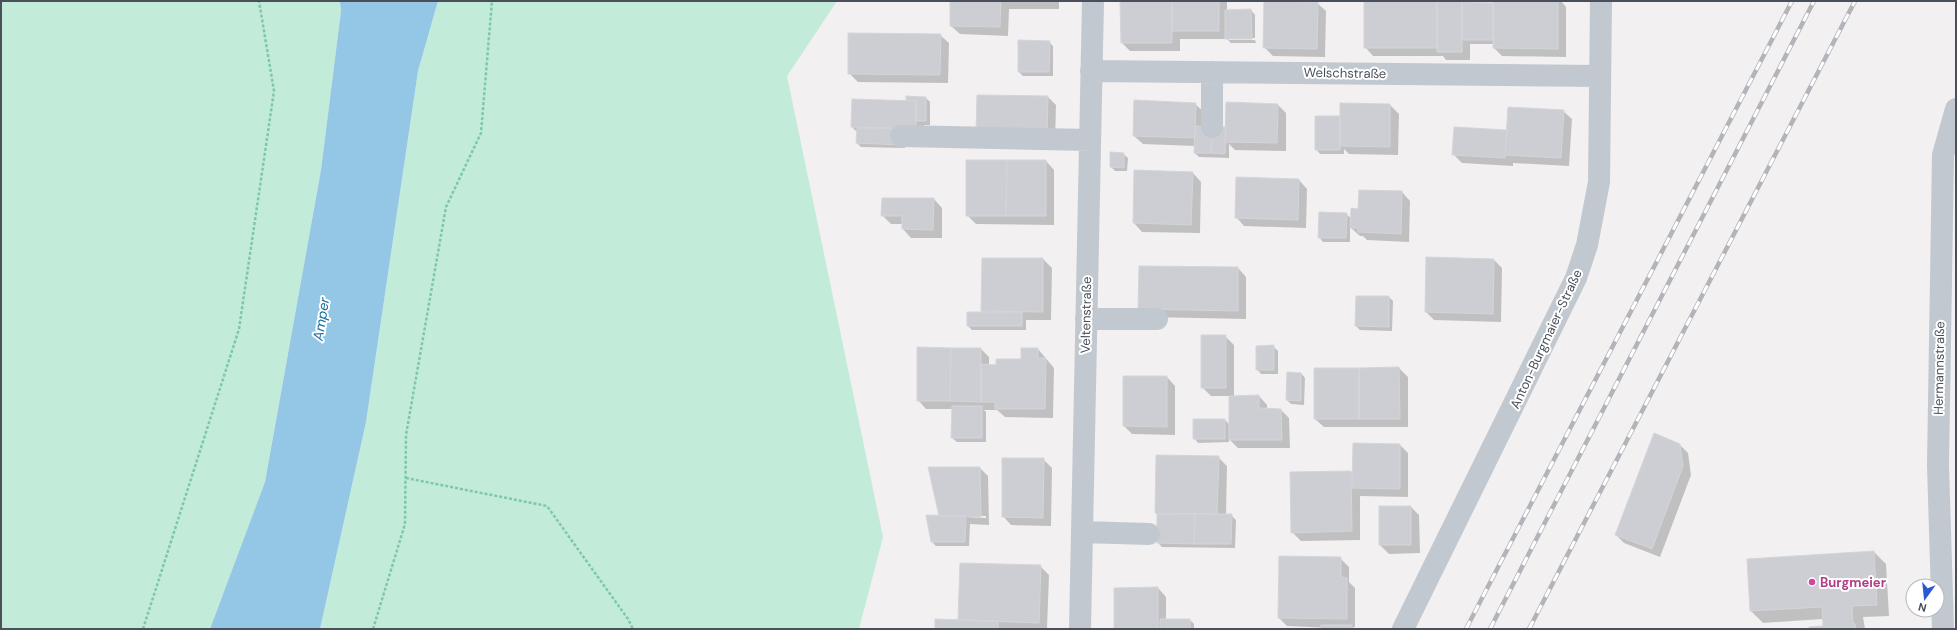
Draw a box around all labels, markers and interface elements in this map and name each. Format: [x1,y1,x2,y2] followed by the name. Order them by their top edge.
[1304,64,1386,82] street label: Welschstraße
[1506,267,1586,411] street label: Anton-Burgmaier-Straße
[1077,276,1095,354] street label: Veltenstraße
[309,295,333,343] water label: Amper
[1930,321,1948,415] street label: Hermannstraße
[1820,574,1887,591] place label: Burgmeier
[1807,577,1817,587] marker: Burgmeier
[1905,578,1945,618] north arrow
[1917,600,1928,615] text: N

